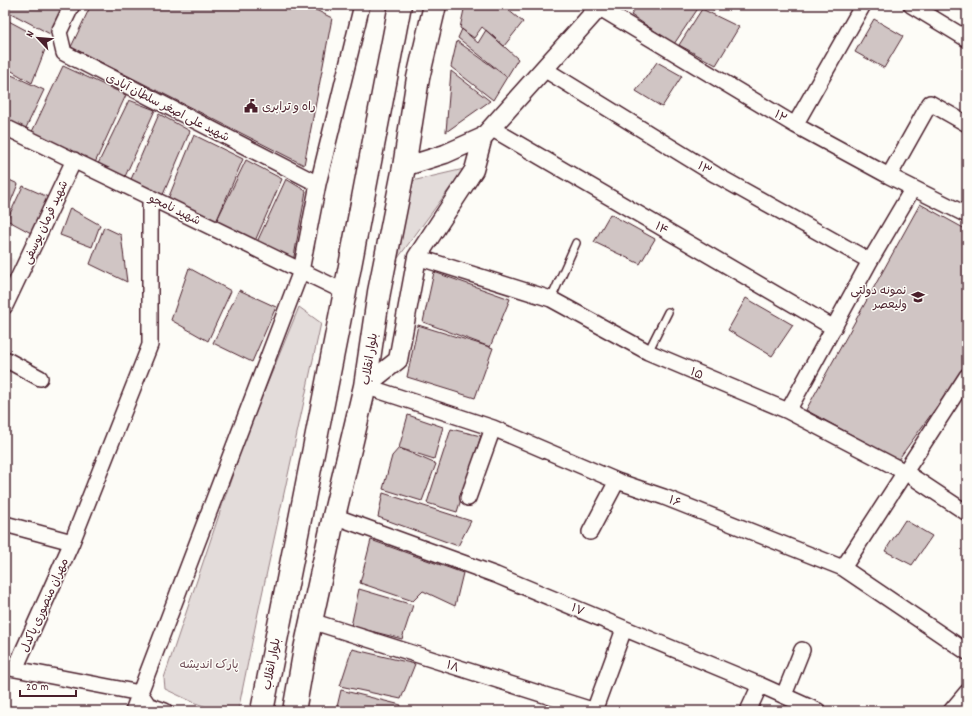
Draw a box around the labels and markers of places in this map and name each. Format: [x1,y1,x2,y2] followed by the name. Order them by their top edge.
[243,98,259,114] public building icon: راه و ترابری
[262,99,316,116] place label: راه و ترابری
[850,283,907,314] place label: نمونه دولتی ولیعصر
[910,289,926,305] school or university icon: نمونه دولتی ولیعصر

